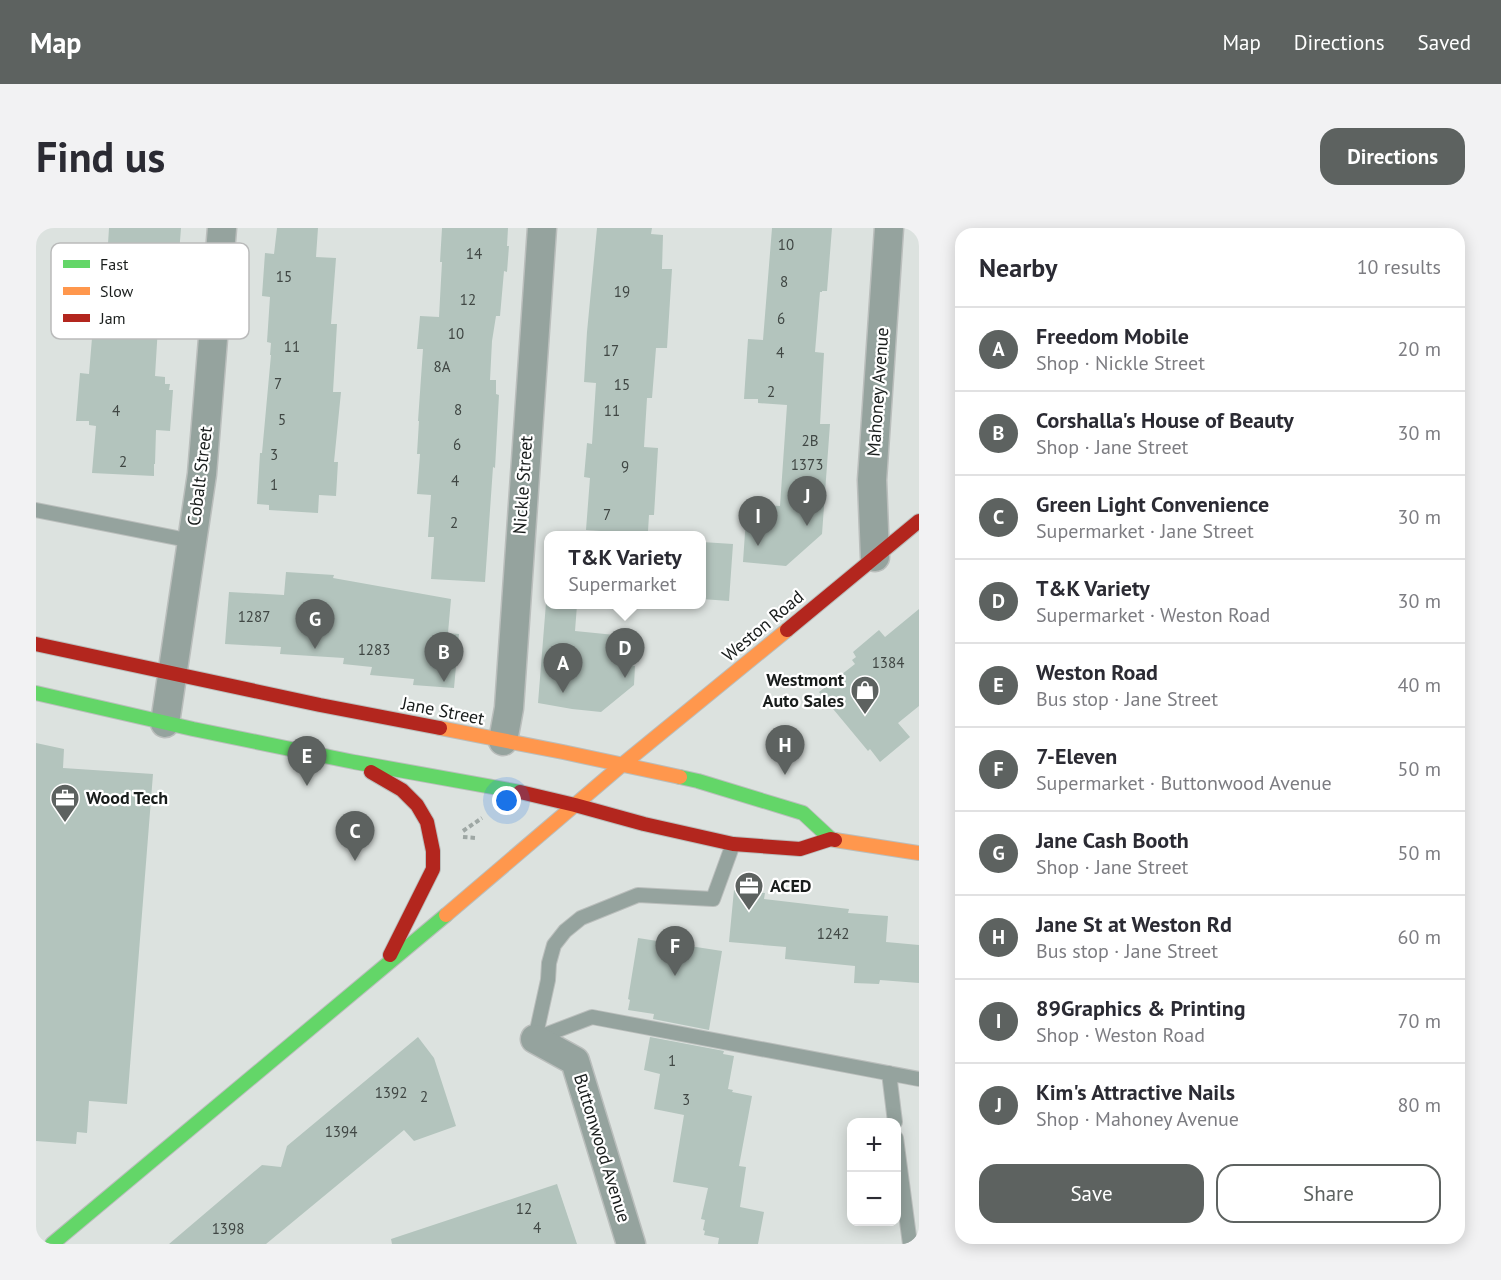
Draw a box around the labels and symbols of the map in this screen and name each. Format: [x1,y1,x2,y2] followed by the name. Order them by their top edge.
[778,235,794,254] house number: 10
[51,243,249,339] legend
[466,244,482,263] house number: 14
[100,254,129,274] text: Fast
[276,267,292,286] house number: 15
[780,272,788,291] house number: 8
[100,281,134,301] text: Slow
[614,282,630,301] house number: 19
[460,290,476,309] house number: 12
[99,308,126,328] text: Jam
[777,309,785,328] house number: 6
[448,324,464,343] house number: 10
[862,327,893,457] street label: Mahoney Avenue
[284,337,300,356] house number: 11
[603,341,619,360] house number: 17
[776,343,784,362] house number: 4
[434,357,451,376] house number: 8A
[274,374,282,393] house number: 7
[614,375,630,394] house number: 15
[767,382,775,401] house number: 2
[454,400,462,419] house number: 8
[112,401,120,420] house number: 4
[604,401,620,420] house number: 11
[278,410,286,429] house number: 5
[182,425,217,527] street label: Cobalt Street
[802,431,818,450] house number: 2B
[453,435,461,454] house number: 6
[508,435,537,535] street label: Nickle Street
[270,445,278,464] house number: 3
[119,452,127,471] house number: 2
[791,455,823,474] house number: 1373
[621,457,629,476] house number: 9
[451,471,459,490] house number: 4
[270,475,278,494] house number: 1
[788,476,826,526] pin: J
[738,496,778,546] pin: I
[603,505,611,524] house number: 7
[450,513,458,532] house number: 2
[717,585,808,666] street label: Weston Road
[296,600,334,649] pin: G
[238,607,270,626] house number: 1287
[606,628,644,678] pin: D
[424,632,464,682] pin: B
[358,640,390,659] house number: 1283
[544,644,582,693] pin: A
[872,653,904,672] house number: 1384
[763,668,845,712] place label: Westmont Auto Sales
[849,674,881,716] shop icon: Westmont Auto Sales
[399,691,486,730] street label: Jane Street
[766,726,804,775] pin: H
[288,736,326,786] pin: E
[49,782,81,824] office icon: Wood Tech
[86,786,168,809] place label: Wood Tech
[492,786,521,815] your location
[336,812,374,861] pin: C
[733,870,765,912] office icon: ACED
[770,874,811,897] place label: ACED
[817,924,849,943] house number: 1242
[656,926,694,976] pin: F
[668,1051,676,1070] house number: 1
[569,1071,636,1225] street label: Buttonwood Avenue
[375,1083,407,1102] house number: 1392
[420,1087,428,1106] house number: 2
[682,1090,690,1109] house number: 3
[325,1122,357,1141] house number: 1394
[516,1199,532,1218] house number: 12
[533,1218,541,1237] house number: 4
[212,1219,244,1238] house number: 1398

